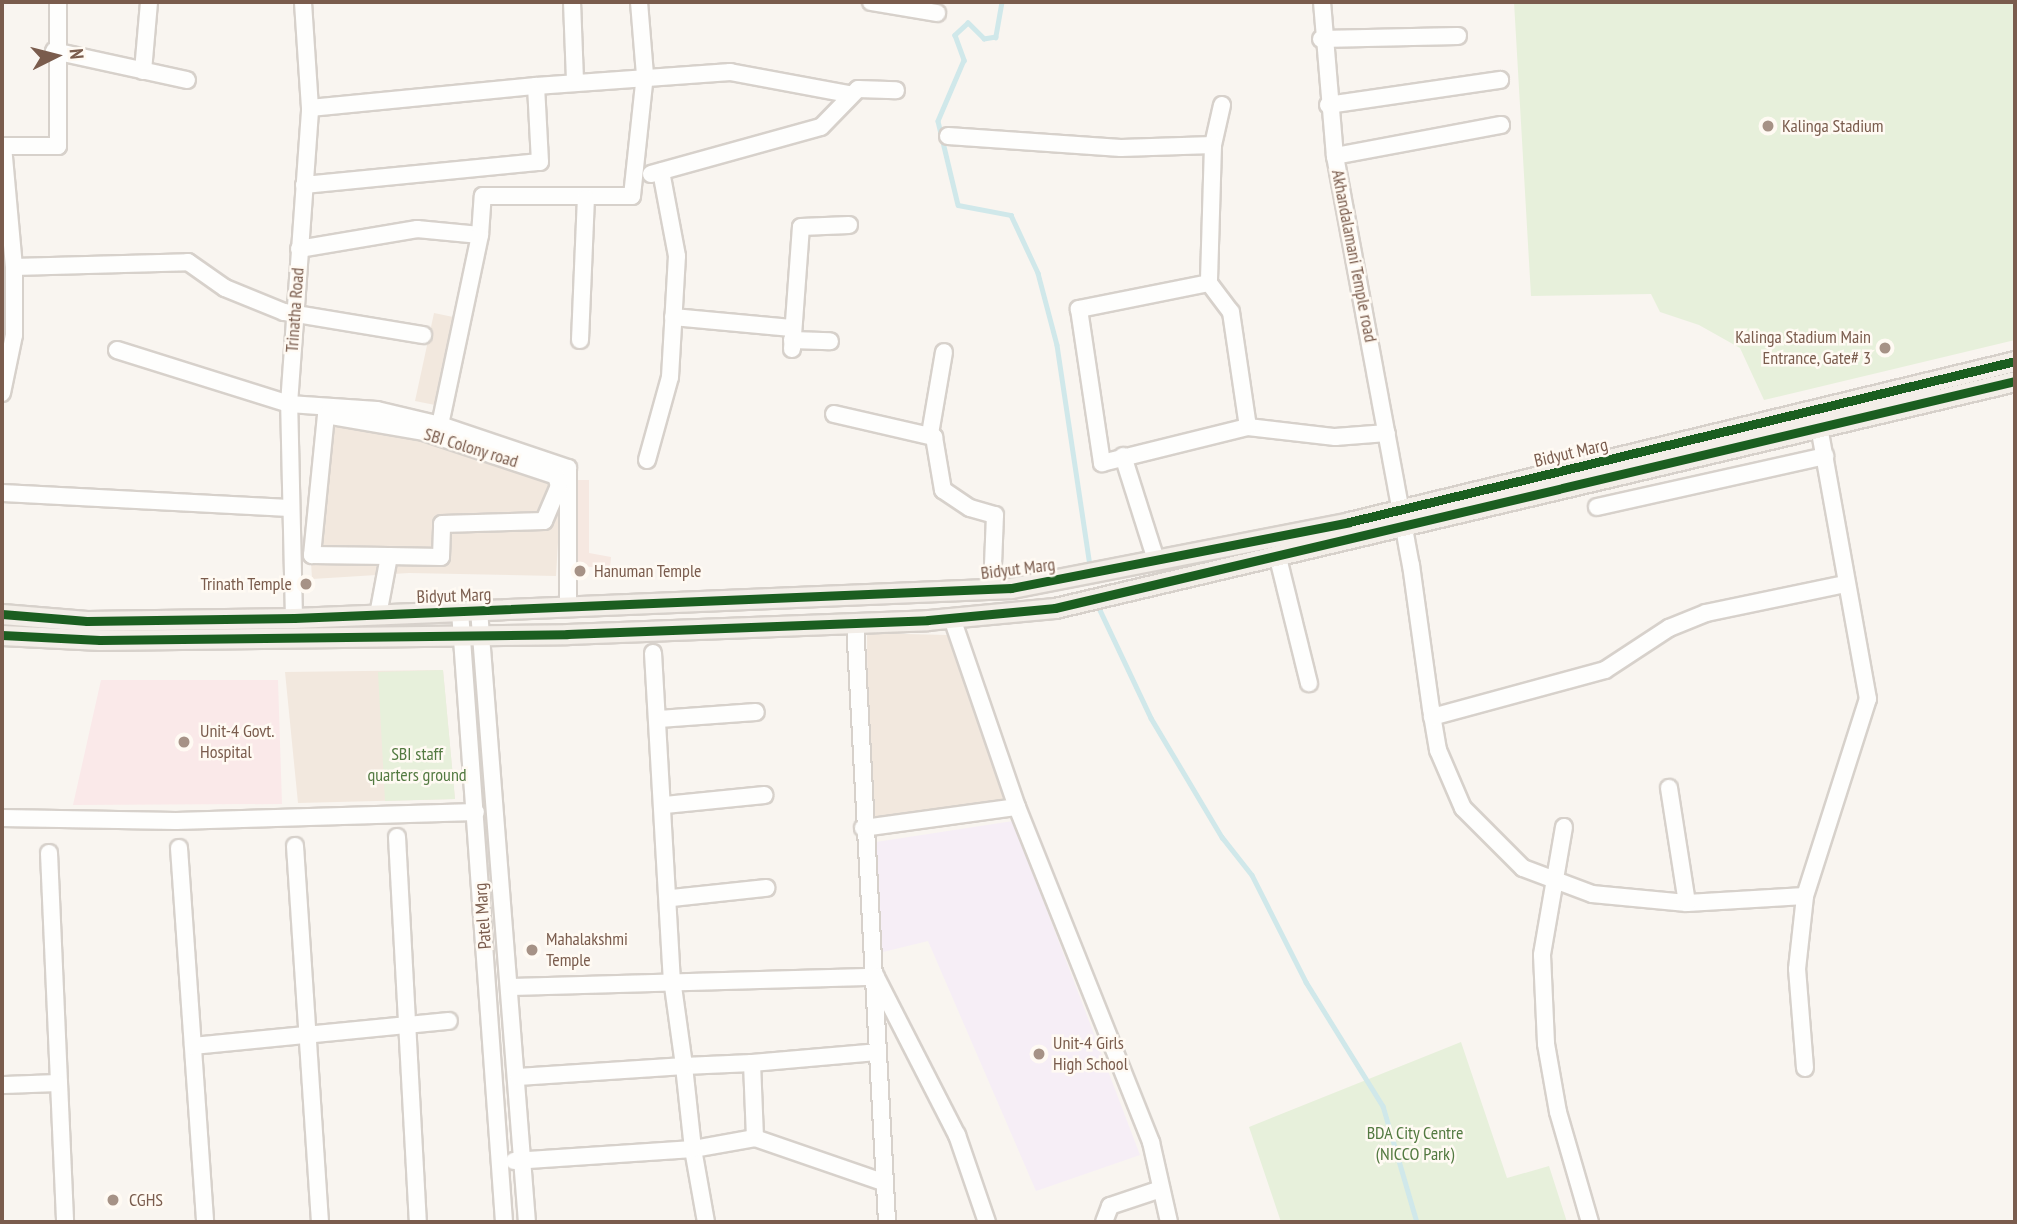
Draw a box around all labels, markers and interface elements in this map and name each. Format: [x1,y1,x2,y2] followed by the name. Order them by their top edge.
[21,21,91,91] north arrow
[64,47,89,60] text: N
[1782,115,1884,137] place label: Kalinga Stadium
[1760,118,1776,134] marker: Kalinga Stadium
[1327,168,1381,344] street label: Akhandalamani Temple road
[281,267,309,353] street label: Trinatha Road
[1735,327,1871,370] place label: Kalinga Stadium Main Entrance, Gate# 3
[1877,340,1893,356] marker: Kalinga Stadium Main Entrance, Gate# 3
[421,423,521,473] street label: SBI Colony road
[1532,434,1610,472] street label: Bidyut Marg
[980,554,1056,584] street label: Bidyut Marg
[594,560,702,582] place label: Hanuman Temple
[572,563,588,579] marker: Hanuman Temple
[200,573,292,595] place label: Trinath Temple
[298,576,314,592] marker: Trinath Temple
[416,584,492,608] street label: Bidyut Marg
[200,721,274,764] place label: Unit-4 Govt. Hospital
[174,732,194,752] marker: Unit-4 Govt. Hospital
[367,744,467,786] park label: SBI staff quarters ground
[470,882,496,950] street label: Patel Marg
[546,929,628,972] place label: Mahalakshmi Temple
[524,942,540,958] marker: Mahalakshmi Temple
[1053,1033,1128,1076] place label: Unit-4 Girls High School
[1031,1046,1047,1062] marker: Unit-4 Girls High School
[1366,1123,1464,1166] park label: BDA City Centre (NICCO Park)
[129,1189,163,1211] place label: CGHS
[103,1190,123,1210] marker: CGHS

